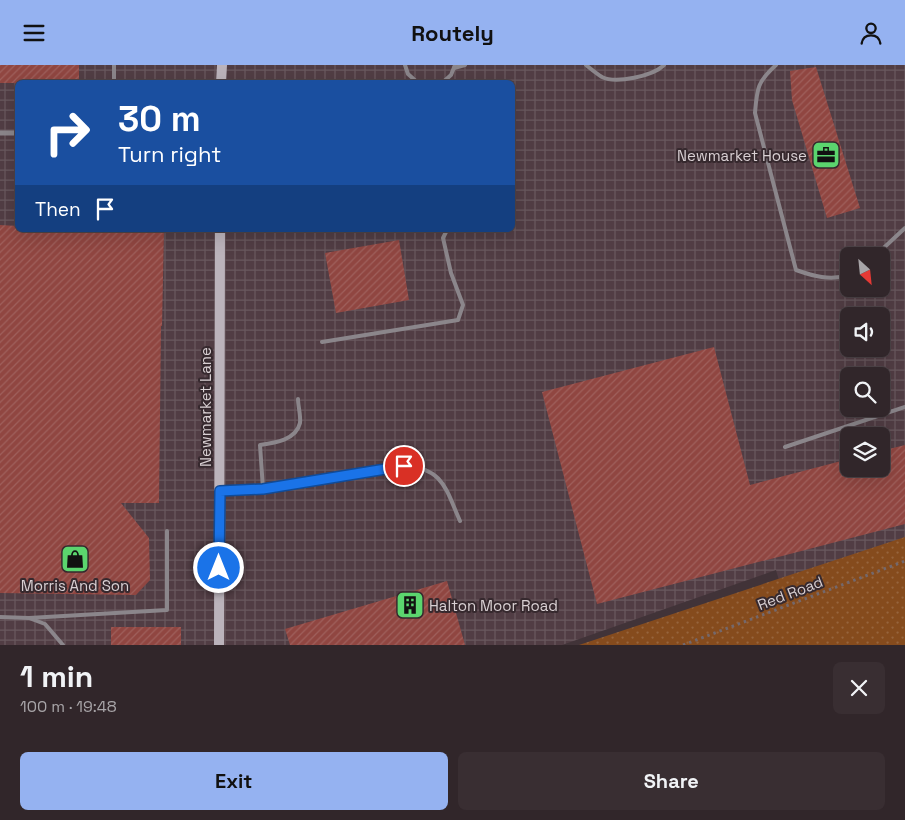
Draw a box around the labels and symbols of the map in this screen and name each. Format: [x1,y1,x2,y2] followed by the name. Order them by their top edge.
[811,140,841,170] office icon: Newmarket House
[677,146,807,165] place label: Newmarket House
[840,247,890,297] north arrow
[196,347,215,467] street label: Newmarket Lane
[383,445,425,487] pin
[192,541,244,593] position arrow
[60,544,90,574] shop icon: Morris And Son
[755,572,825,614] street label: Red Road
[21,576,129,595] place label: Morris And Son
[395,590,425,620] building icon: Halton Moor Road
[429,596,558,615] place label: Halton Moor Road

